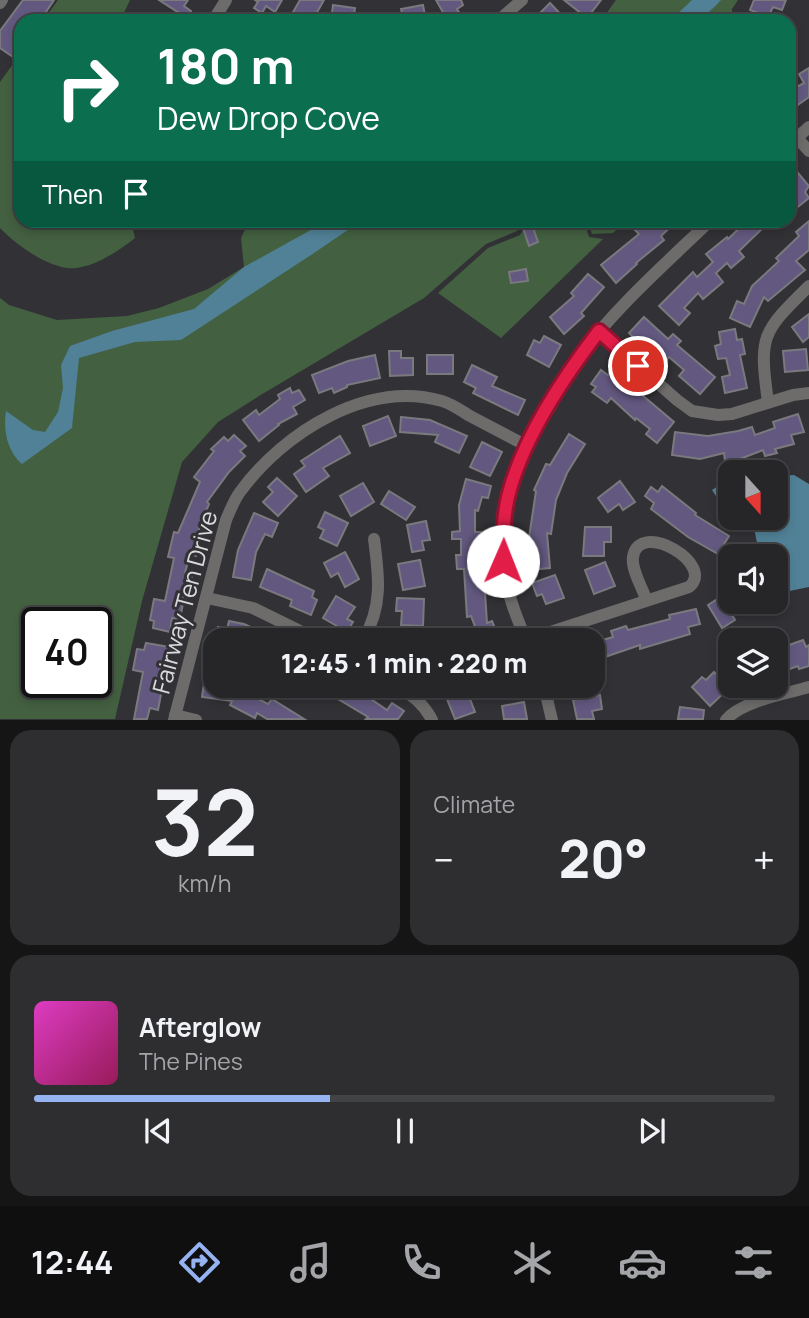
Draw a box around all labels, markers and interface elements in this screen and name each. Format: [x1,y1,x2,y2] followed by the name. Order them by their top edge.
[157,32,295,99] text: 180 m
[42,42,133,133] icon: right
[157,96,380,140] text: Dew Drop Cove
[117,175,155,213] icon: arrive
[42,176,103,212] text: Then
[608,336,668,396] pin
[619,347,657,385] icon: arrive
[718,460,788,530] north arrow
[718,460,788,698] map controls
[144,507,224,697] street label: Fairway Ten Drive
[466,524,540,598] position arrow
[718,544,788,614] button: sound
[21,607,112,698] speed limit sign: 40
[718,628,788,698] button: layers
[281,645,527,681] text: 12:45 · 1 min · 220 m
[151,759,258,883] text: 32
[434,788,515,820] text: Climate
[559,823,648,894] text: 20°
[434,833,454,885] text: −
[753,833,775,885] text: +
[178,867,232,899] text: km/h
[139,1009,261,1045] text: Afterglow
[139,1045,243,1077] text: The Pines
[139,1112,177,1150] icon: previous
[386,1112,424,1150] icon: pause
[633,1112,671,1150] icon: next
[175,1238,224,1287] icon: directions
[286,1238,335,1287] icon: music
[397,1238,446,1287] icon: phone
[508,1238,557,1287] icon: climate
[618,1238,667,1287] icon: car
[729,1238,778,1287] icon: filters
[31,1240,113,1284] text: 12:44

